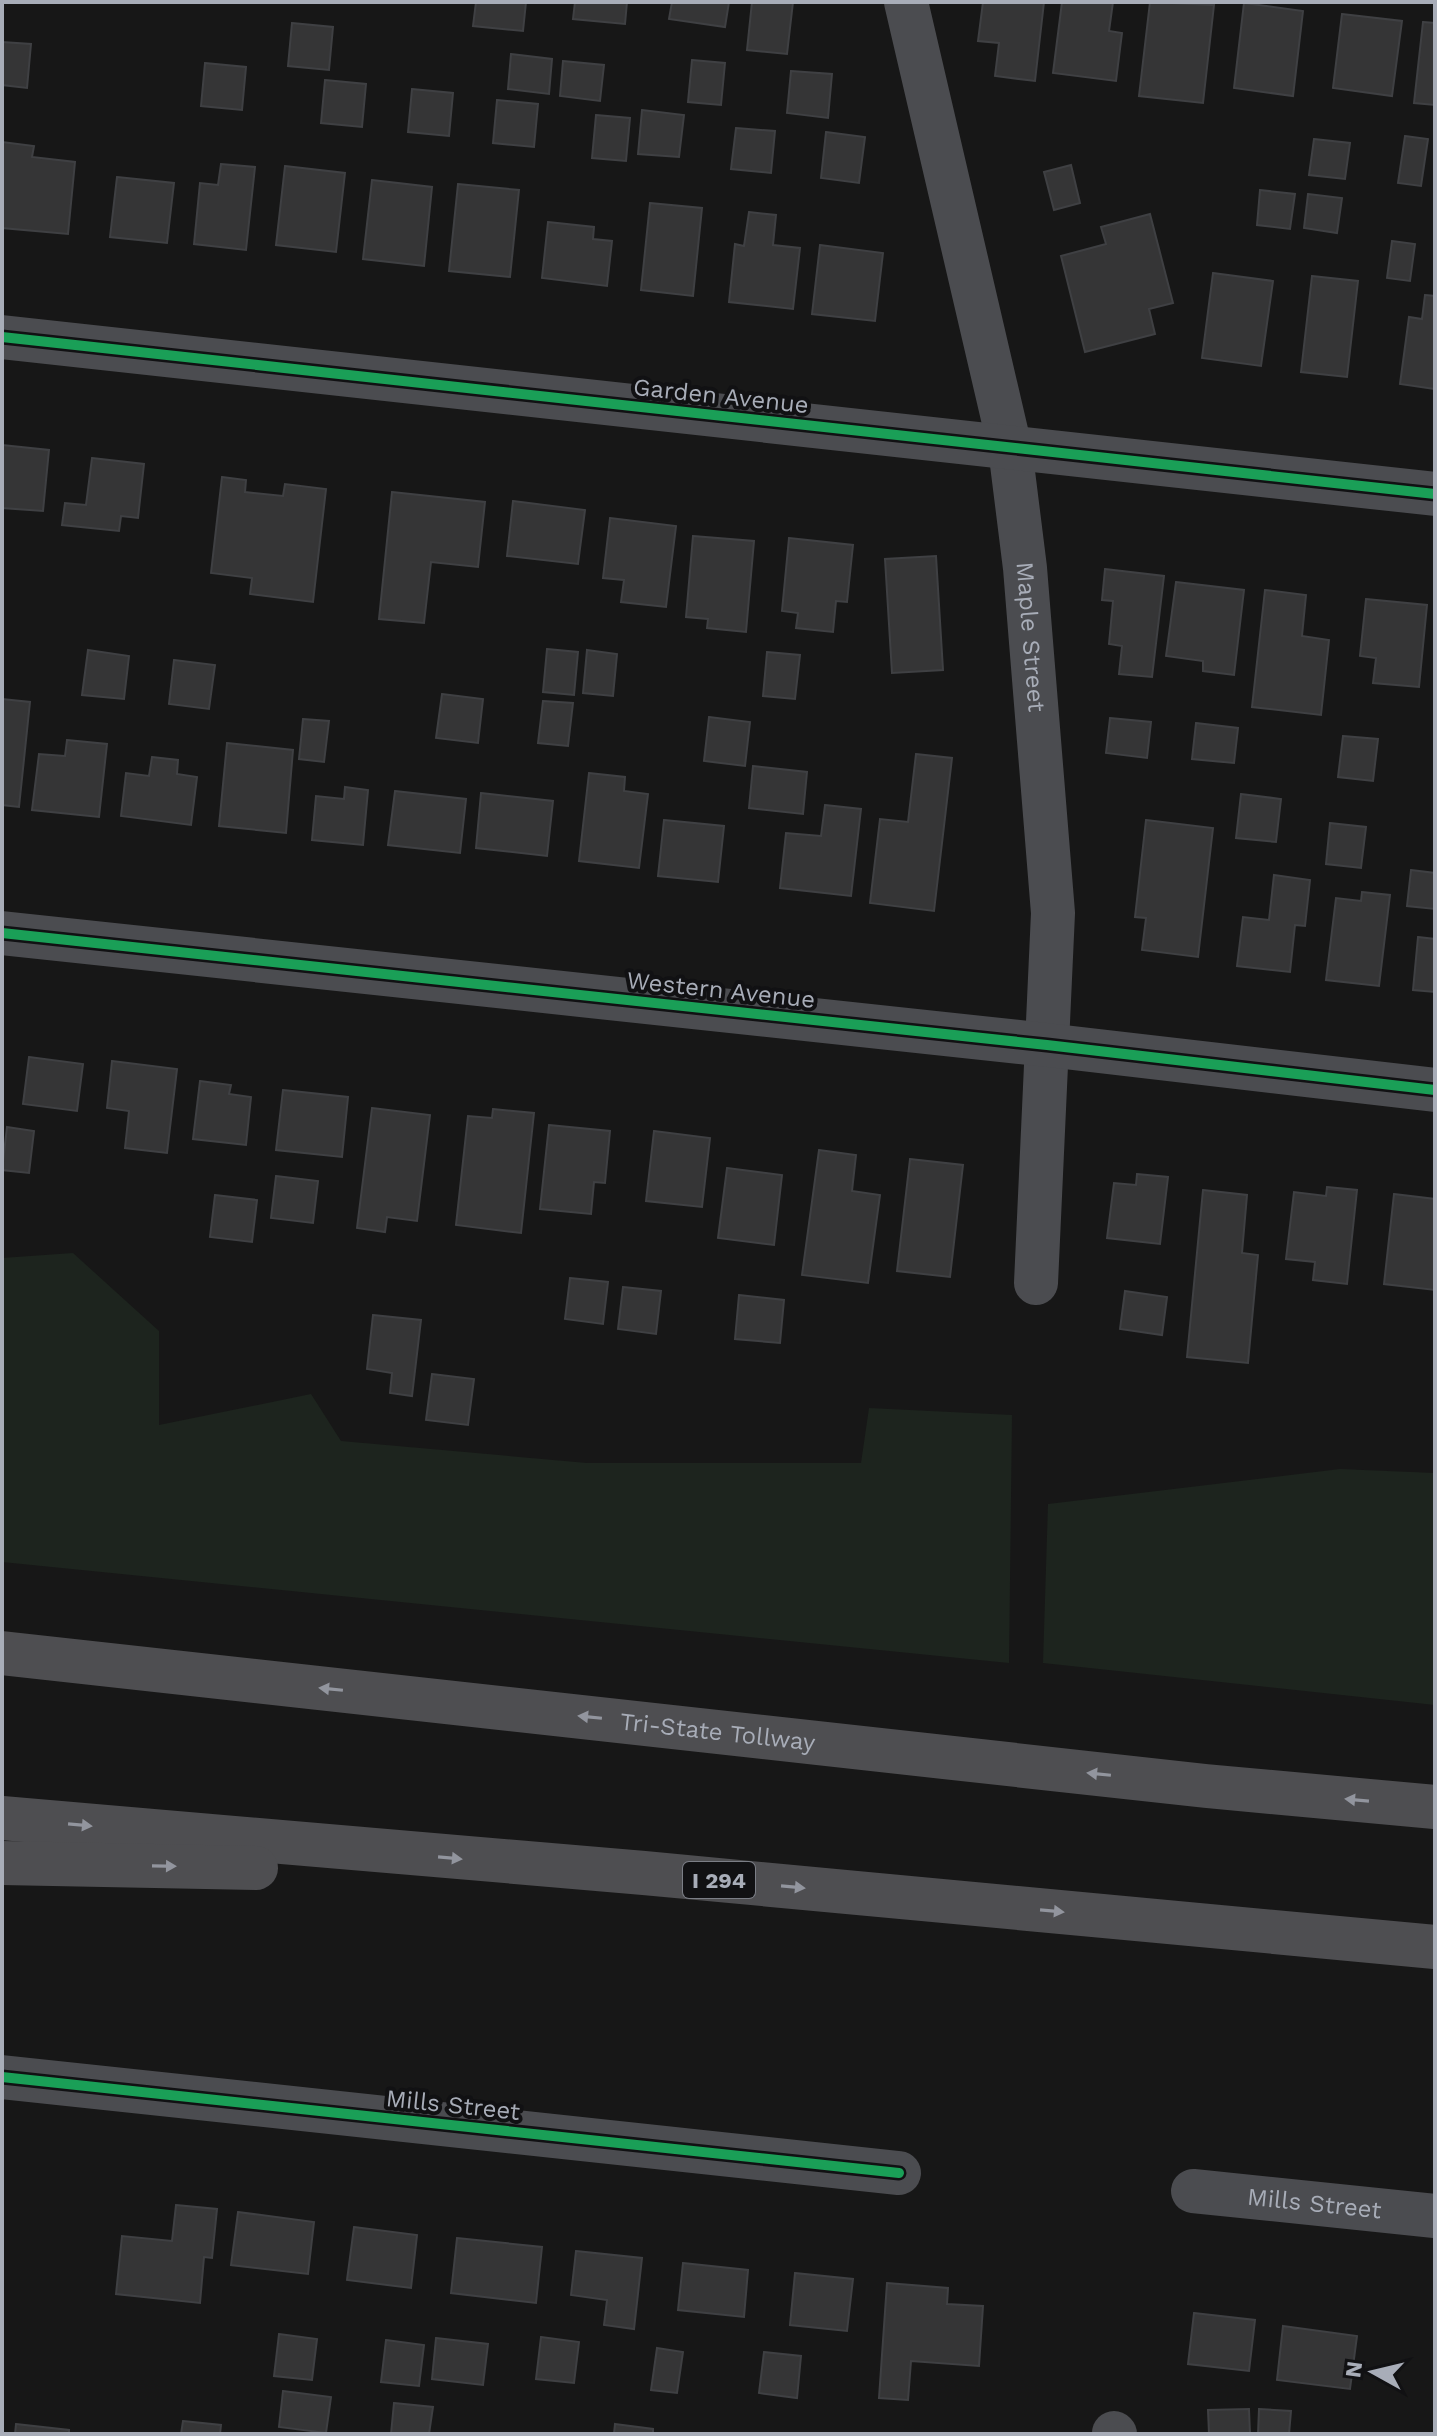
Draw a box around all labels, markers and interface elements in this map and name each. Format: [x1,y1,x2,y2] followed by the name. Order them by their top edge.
[632,373,810,419] street label: Garden Avenue
[1011,561,1051,713] street label: Maple Street
[625,966,817,1014] street label: Western Avenue
[318,1682,343,1695] one-way arrow
[619,1707,817,1757] street label: Tri-State Tollway
[577,1711,602,1724] one-way arrow
[1086,1768,1111,1781] one-way arrow
[1344,1793,1369,1806] one-way arrow
[68,1819,93,1832] one-way arrow
[438,1851,463,1864] one-way arrow
[152,1860,177,1872] one-way arrow
[683,1862,755,1898] road number: I 294
[781,1881,806,1894] one-way arrow
[1040,1905,1065,1918] one-way arrow
[385,2084,521,2126] street label: Mills Street
[1246,2183,1383,2224] street label: Mills Street
[1333,2332,1413,2412] north arrow
[1340,2359,1367,2379] text: N

